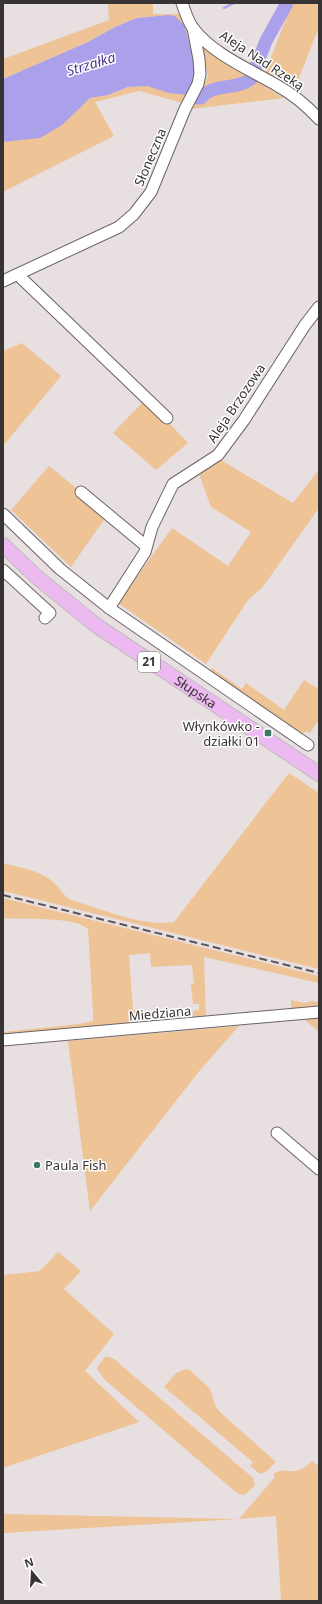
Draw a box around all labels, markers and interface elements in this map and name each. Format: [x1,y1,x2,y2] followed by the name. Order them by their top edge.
[216,26,308,94] street label: Aleja Nad Rzeką
[64,47,118,80] water label: Strzałka
[130,125,170,189] street label: Słoneczna
[203,360,269,446] street label: Aleja Brzozowa
[138,652,160,672] road number: 21
[171,671,220,712] street label: Słupska
[183,717,260,750] place label: Włynkówko - działki 01
[263,728,273,738] marker: Włynkówko - działki 01
[128,1001,192,1025] street label: Miedziana
[45,1156,107,1174] place label: Paula Fish
[32,1160,42,1170] marker: Paula Fish
[12,1552,52,1592] north arrow
[22,1553,35,1571] text: N

